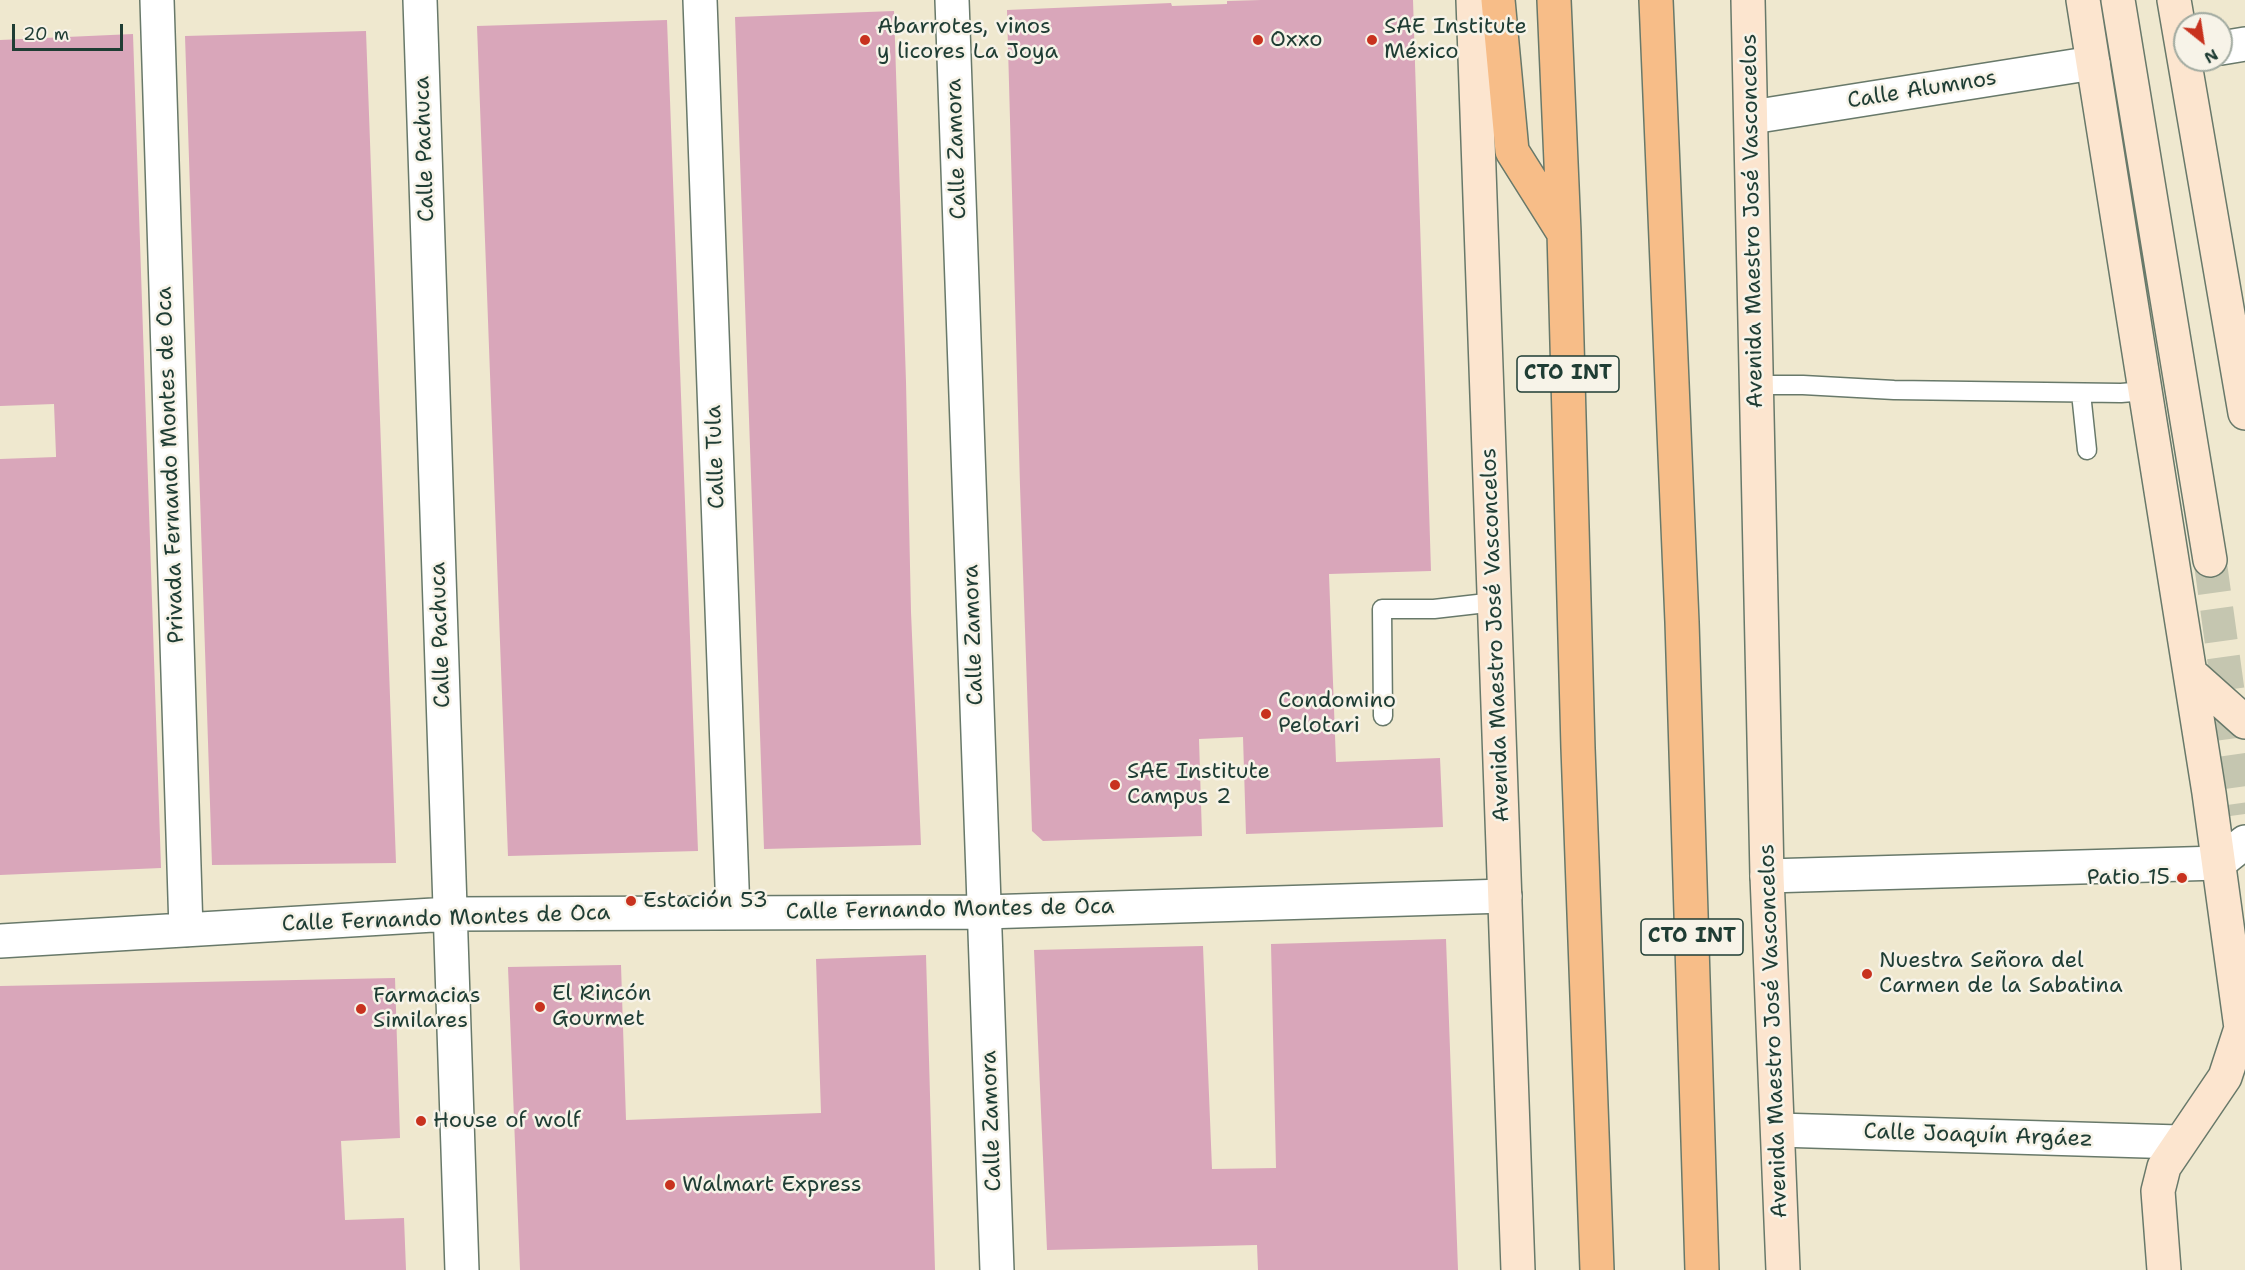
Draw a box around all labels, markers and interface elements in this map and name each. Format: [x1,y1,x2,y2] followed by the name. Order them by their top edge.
[15,12,126,50] scale bar
[2173,12,2233,72] north arrow
[877,14,1058,66] place label: Abarrotes, vinos y licores La Joya
[1384,14,1527,66] place label: SAE Institute México
[23,22,69,46] text: 20 m
[1270,27,1322,53] place label: Oxxo
[858,33,872,47] marker: Abarrotes, vinos y licores La Joya
[1251,33,1265,47] marker: Oxxo
[1365,33,1379,47] marker: SAE Institute México
[1737,34,1769,408] street label: Avenida Maestro José Vasconcelos
[2201,44,2222,69] text: N
[1845,65,1999,115] street label: Calle Alumnos
[409,76,441,222] street label: Calle Pachuca
[941,78,973,220] street label: Calle Zamora
[152,286,190,644] street label: Privada Fernando Montes de Oca
[1517,356,1619,392] road number: CTO INT
[701,405,731,509] street label: Calle Tula
[1476,447,1516,823] street label: Avenida Maestro José Vasconcelos
[425,562,457,708] street label: Calle Pachuca
[958,564,990,706] street label: Calle Zamora
[1278,688,1396,740] place label: Condomino Pelotari
[1259,707,1273,721] marker: Condomino Pelotari
[1127,759,1270,810] place label: SAE Institute Campus 2
[1108,778,1122,792] marker: SAE Institute Campus 2
[1754,843,1794,1219] street label: Avenida Maestro José Vasconcelos
[2087,865,2170,891] place label: Patio 15
[2175,871,2189,885] marker: Patio 15
[643,888,768,914] place label: Estación 53
[624,894,638,908] marker: Estación 53
[785,894,1115,926] street label: Calle Fernando Montes de Oca
[281,900,611,938] street label: Calle Fernando Montes de Oca
[1641,919,1743,955] road number: CTO INT
[1879,948,2123,999] place label: Nuestra Señora del Carmen de la Sabatina
[1860,967,1874,981] marker: Nuestra Señora del Carmen de la Sabatina
[552,981,651,1032] place label: El Rincón Gourmet
[373,983,481,1034] place label: Farmacias Similares
[533,1000,547,1014] marker: El Rincón Gourmet
[354,1002,368,1016] marker: Farmacias Similares
[976,1050,1008,1192] street label: Calle Zamora
[433,1108,581,1134] place label: House of wolf
[414,1114,428,1128] marker: House of wolf
[1863,1119,2093,1153] street label: Calle Joaquín Argáez
[682,1172,862,1198] place label: Walmart Express
[663,1178,677,1192] marker: Walmart Express

